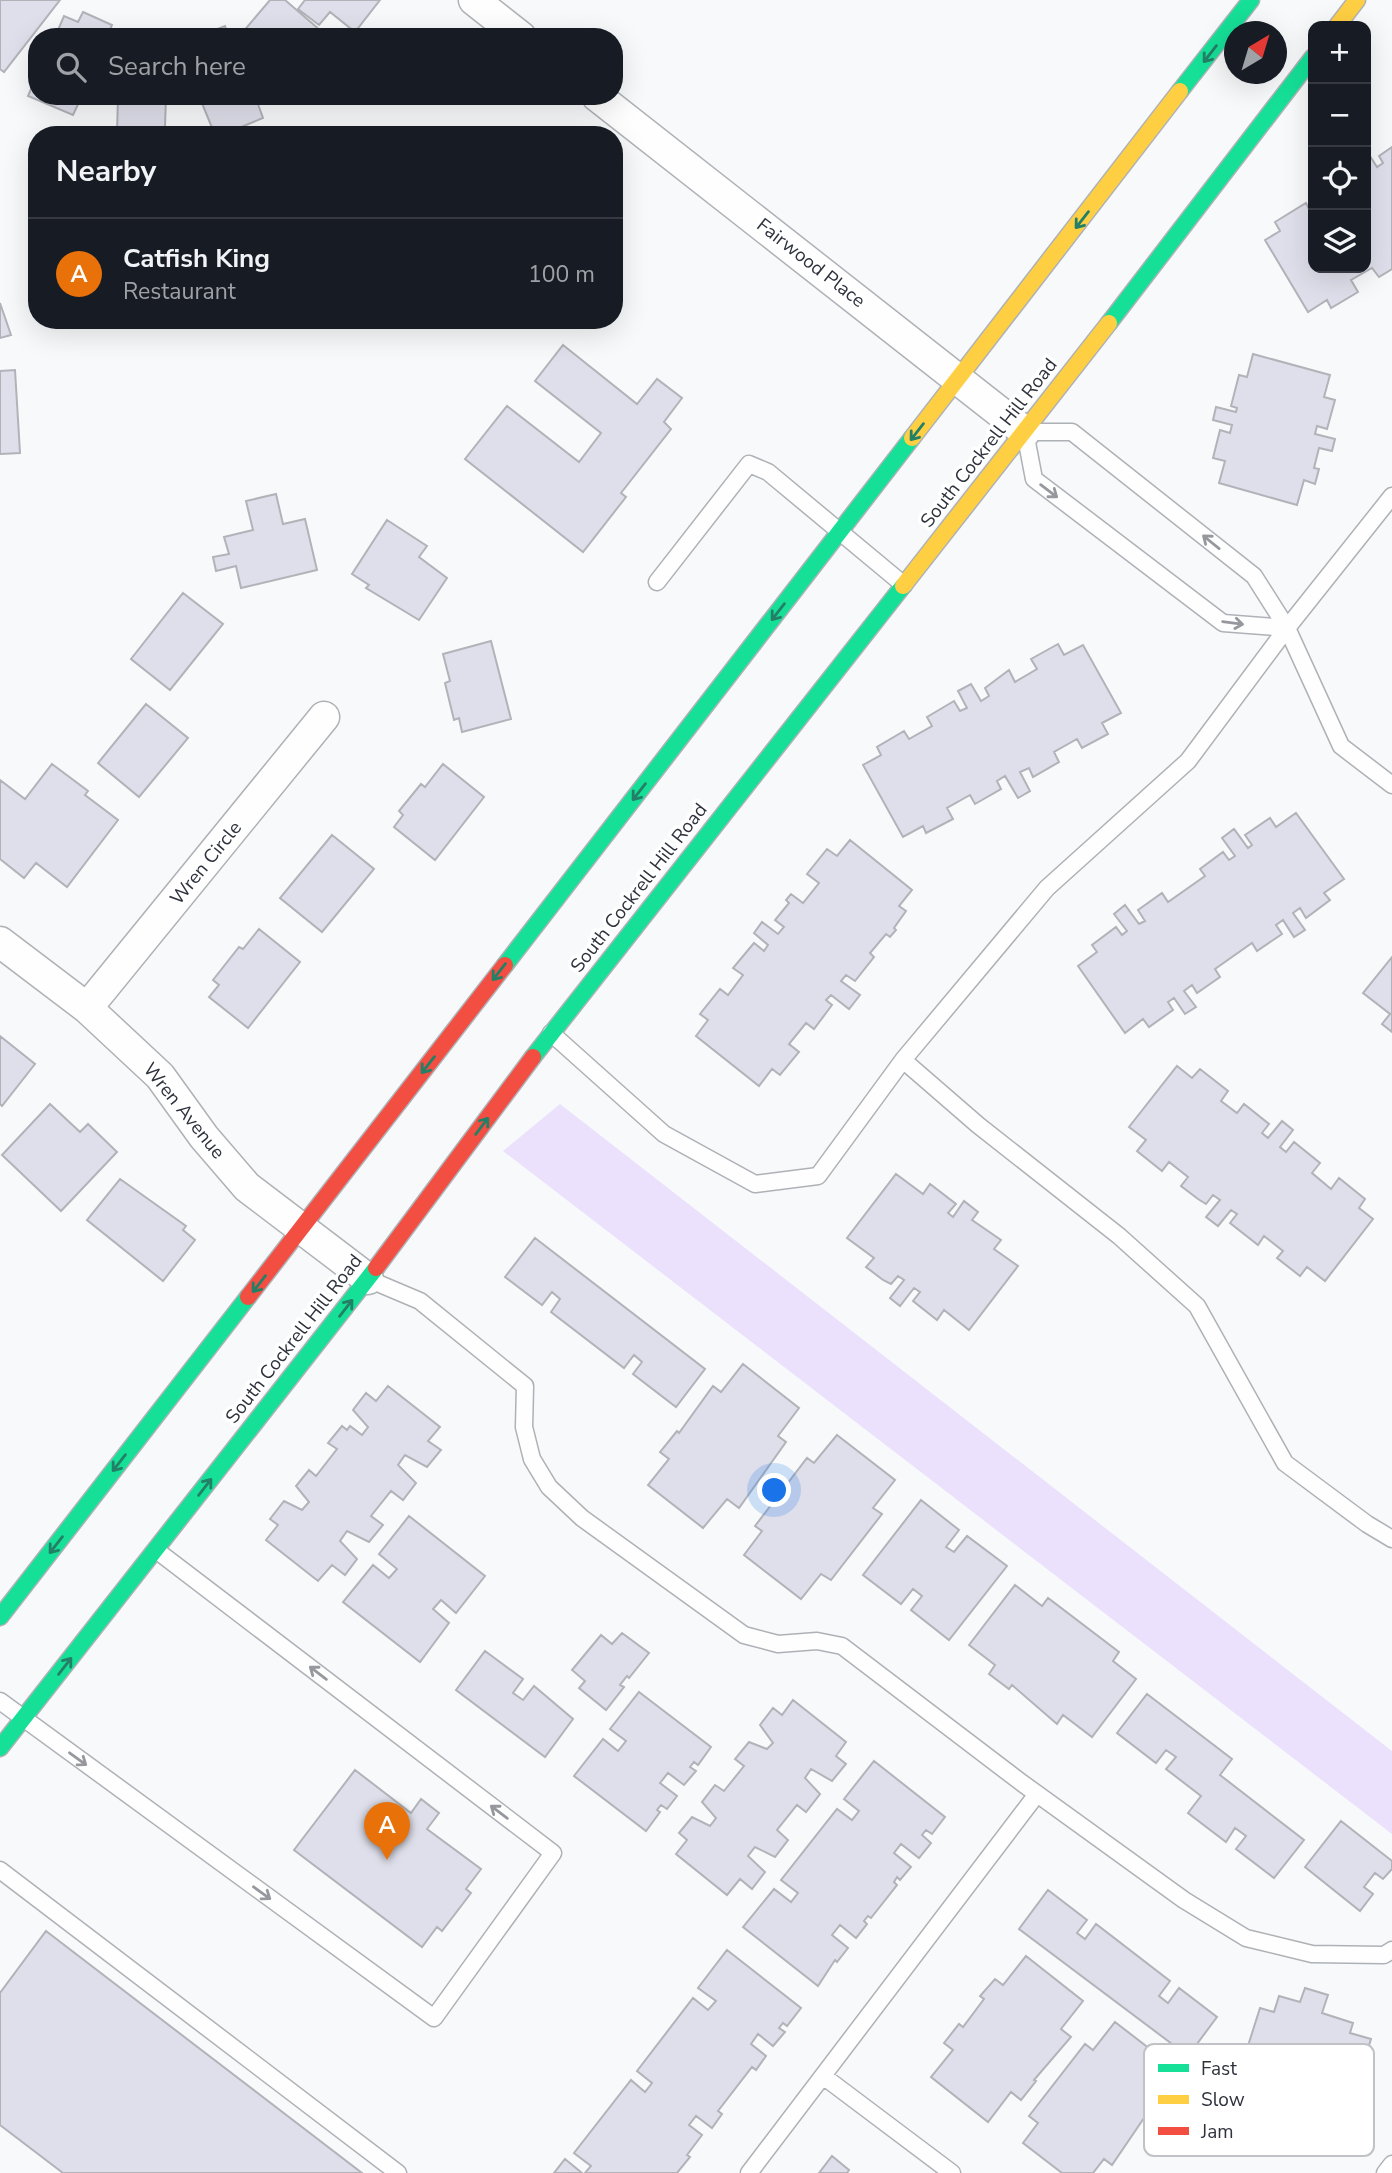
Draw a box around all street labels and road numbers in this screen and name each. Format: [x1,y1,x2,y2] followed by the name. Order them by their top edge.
[751,212,871,314] street label: Fairwood Place
[915,353,1063,533] street label: South Cockrell Hill Road
[565,798,713,978] street label: South Cockrell Hill Road
[164,816,248,910] street label: Wren Circle
[137,1057,231,1165] street label: Wren Avenue
[220,1249,368,1429] street label: South Cockrell Hill Road

